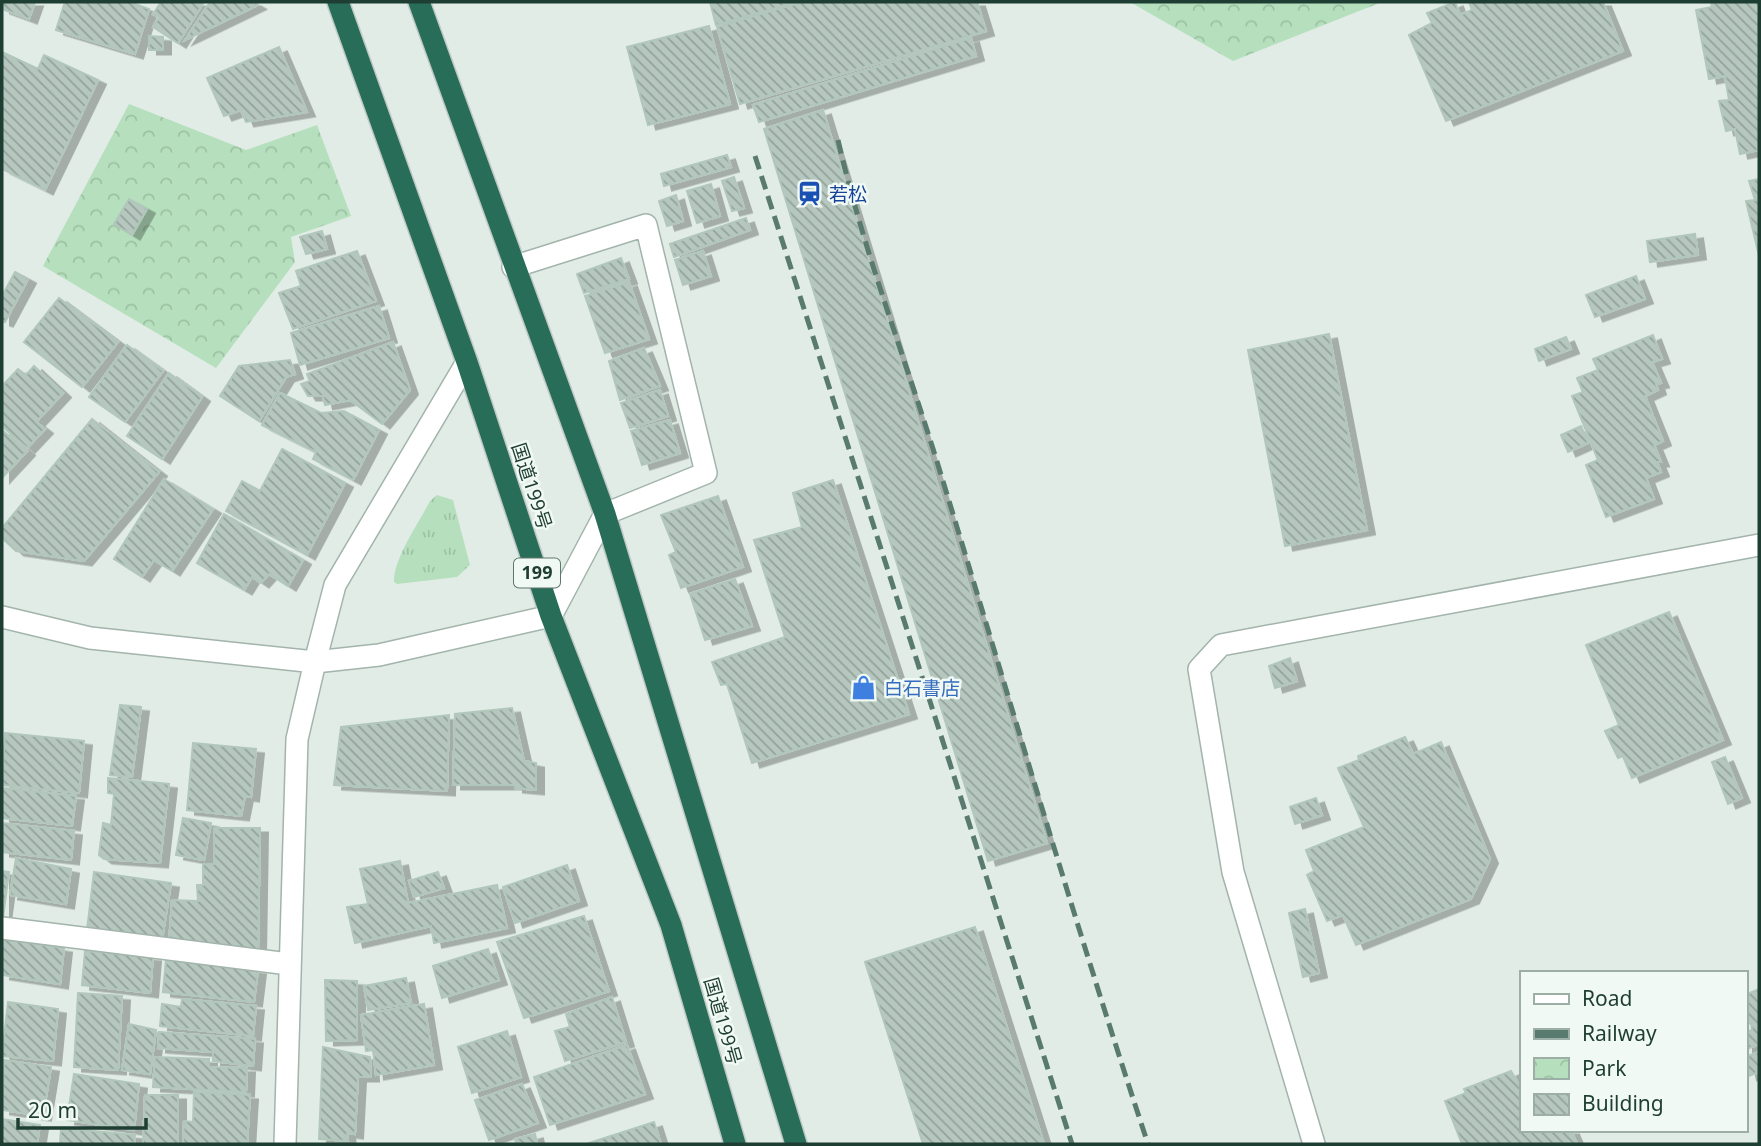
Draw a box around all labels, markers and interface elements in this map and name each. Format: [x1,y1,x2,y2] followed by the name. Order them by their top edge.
[795,180,823,208] station icon: 若松
[829,181,867,207] place label: 若松
[506,439,558,533] street label: 国道199号
[514,558,560,588] road number: 199
[850,674,878,702] shop icon: 白石書店
[884,675,960,701] place label: 白石書店
[1520,971,1747,1132] legend
[698,974,748,1068] street label: 国道199号
[1582,984,1632,1012] text: Road
[1582,1019,1657,1047] text: Railway
[1582,1054,1627,1082] text: Park
[18,1086,145,1130] scale bar
[1582,1089,1664,1117] text: Building
[28,1096,77,1124] text: 20 m

